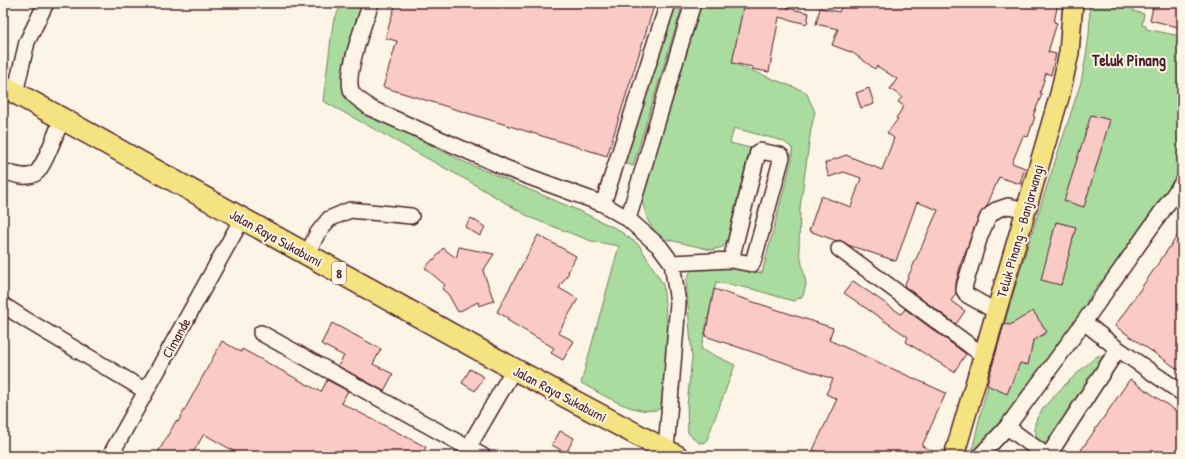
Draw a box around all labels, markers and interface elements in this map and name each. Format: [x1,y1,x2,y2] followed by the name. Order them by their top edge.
[1091,49,1166,72] district label: Teluk Pinang
[991,162,1049,300] street label: Teluk Pinang - Banjarwangi
[226,204,326,272] street label: Jalan Raya Sukabumi
[332,262,346,284] road number: 8
[157,314,195,361] street label: Cimande
[510,361,610,427] street label: Jalan Raya Sukabumi

